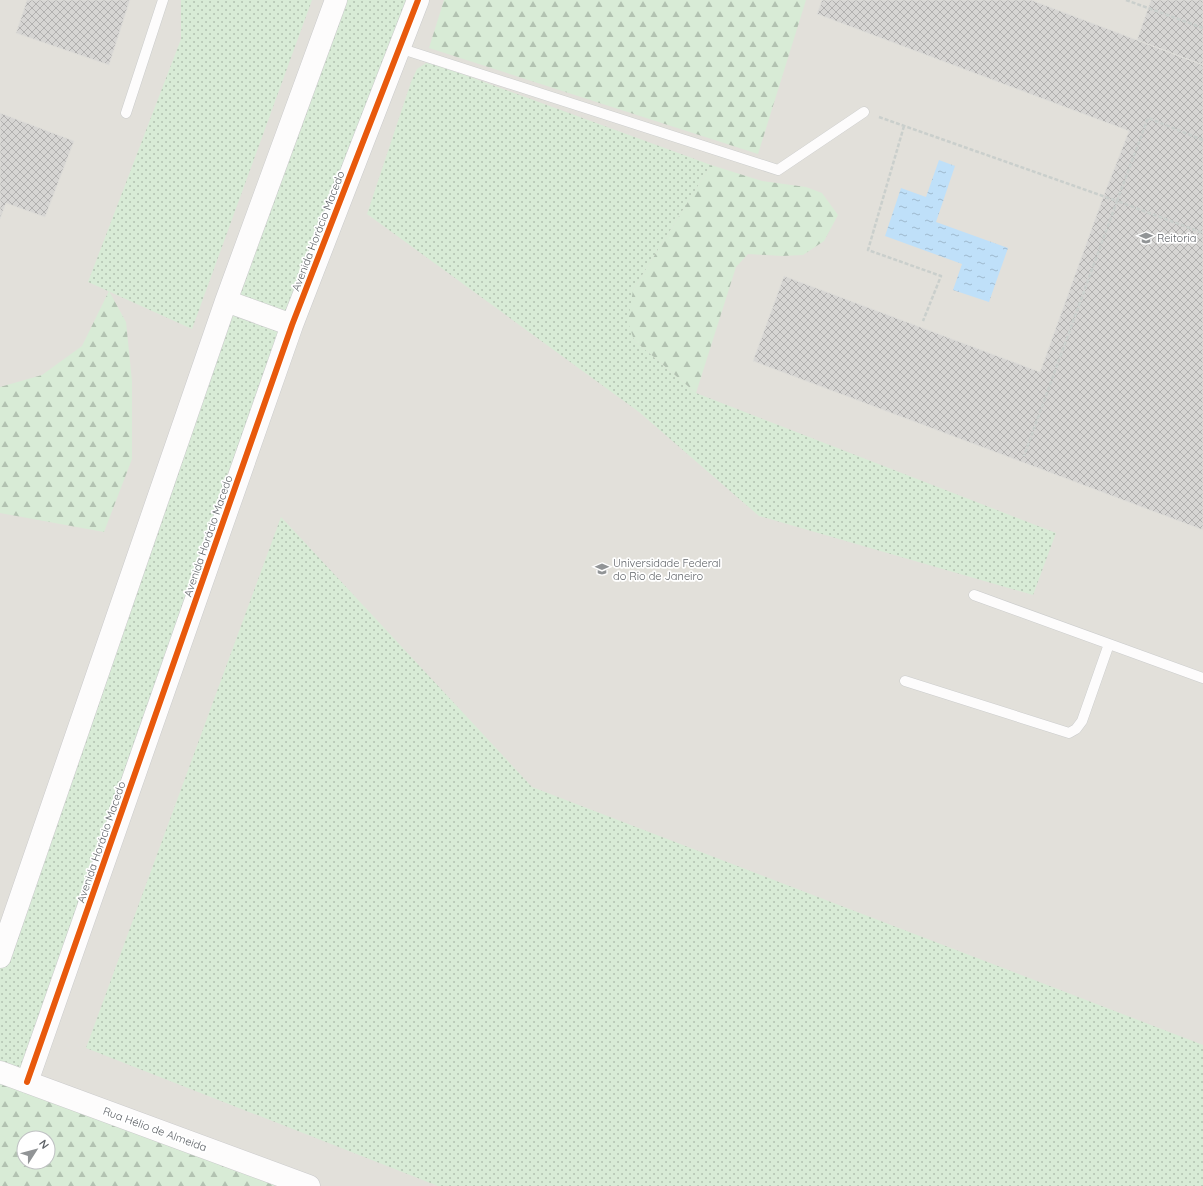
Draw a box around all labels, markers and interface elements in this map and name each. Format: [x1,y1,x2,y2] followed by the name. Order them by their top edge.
[289,168,348,293] street label: Avenida Horácio Macedo
[1138,230,1154,246] school or university icon: Reitoria
[1157,231,1196,245] place label: Reitoria
[181,473,236,599] street label: Avenida Horácio Macedo
[613,556,721,583] place label: Universidade Federal do Rio de Janeiro
[594,561,610,577] school or university icon: Universidade Federal do Rio de Janeiro
[74,779,129,905] street label: Avenida Horácio Macedo
[101,1104,209,1154] street label: Rua Hélio de Almeida
[16,1130,56,1170] north arrow
[36,1137,52,1152] text: N

